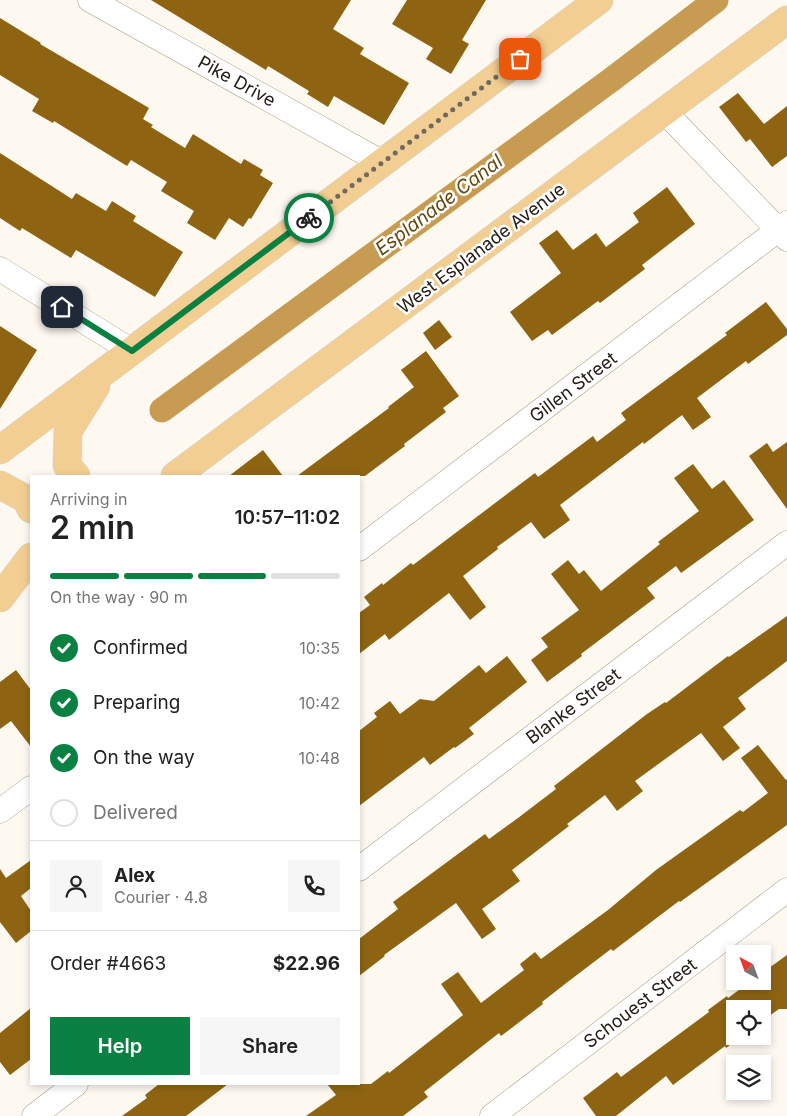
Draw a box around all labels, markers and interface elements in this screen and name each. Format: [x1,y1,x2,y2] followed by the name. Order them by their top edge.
[499,38,541,80] pin
[506,45,534,73] icon: bag
[194,51,280,111] street label: Pike Drive
[371,149,507,260] water label: Esplanade Canal
[393,178,569,318] street label: West Esplanade Avenue
[284,193,334,243] courier
[295,204,323,232] icon: bike
[41,286,83,328] pin
[48,293,76,321] icon: home
[525,347,621,427] street label: Gillen Street
[50,489,127,509] text: Arriving in
[234,506,340,529] text: 10:57–11:02
[50,508,135,547] text: 2 min
[50,587,188,607] text: On the way · 90 m
[50,634,78,662] icon: check
[93,636,188,659] text: Confirmed
[299,638,340,658] text: 10:35
[522,664,624,748] street label: Blanke Street
[50,689,78,717] icon: check
[93,691,180,714] text: Preparing
[299,693,340,713] text: 10:42
[50,744,78,772] icon: check
[93,746,195,769] text: On the way
[299,748,340,768] text: 10:48
[93,801,178,824] text: Delivered
[50,860,102,912] button: person
[288,860,340,912] button: phone
[114,864,155,887] text: Alex
[114,887,208,907] text: Courier · 4.8
[726,945,771,990] north arrow
[726,945,771,1100] map controls
[50,952,166,975] text: Order #4663
[273,952,340,975] text: $22.96
[580,954,701,1052] street label: Schouest Street
[726,1000,771,1045] button: locate
[50,1017,190,1075] button: Help
[200,1017,340,1075] button: Share
[726,1055,771,1100] button: layers

